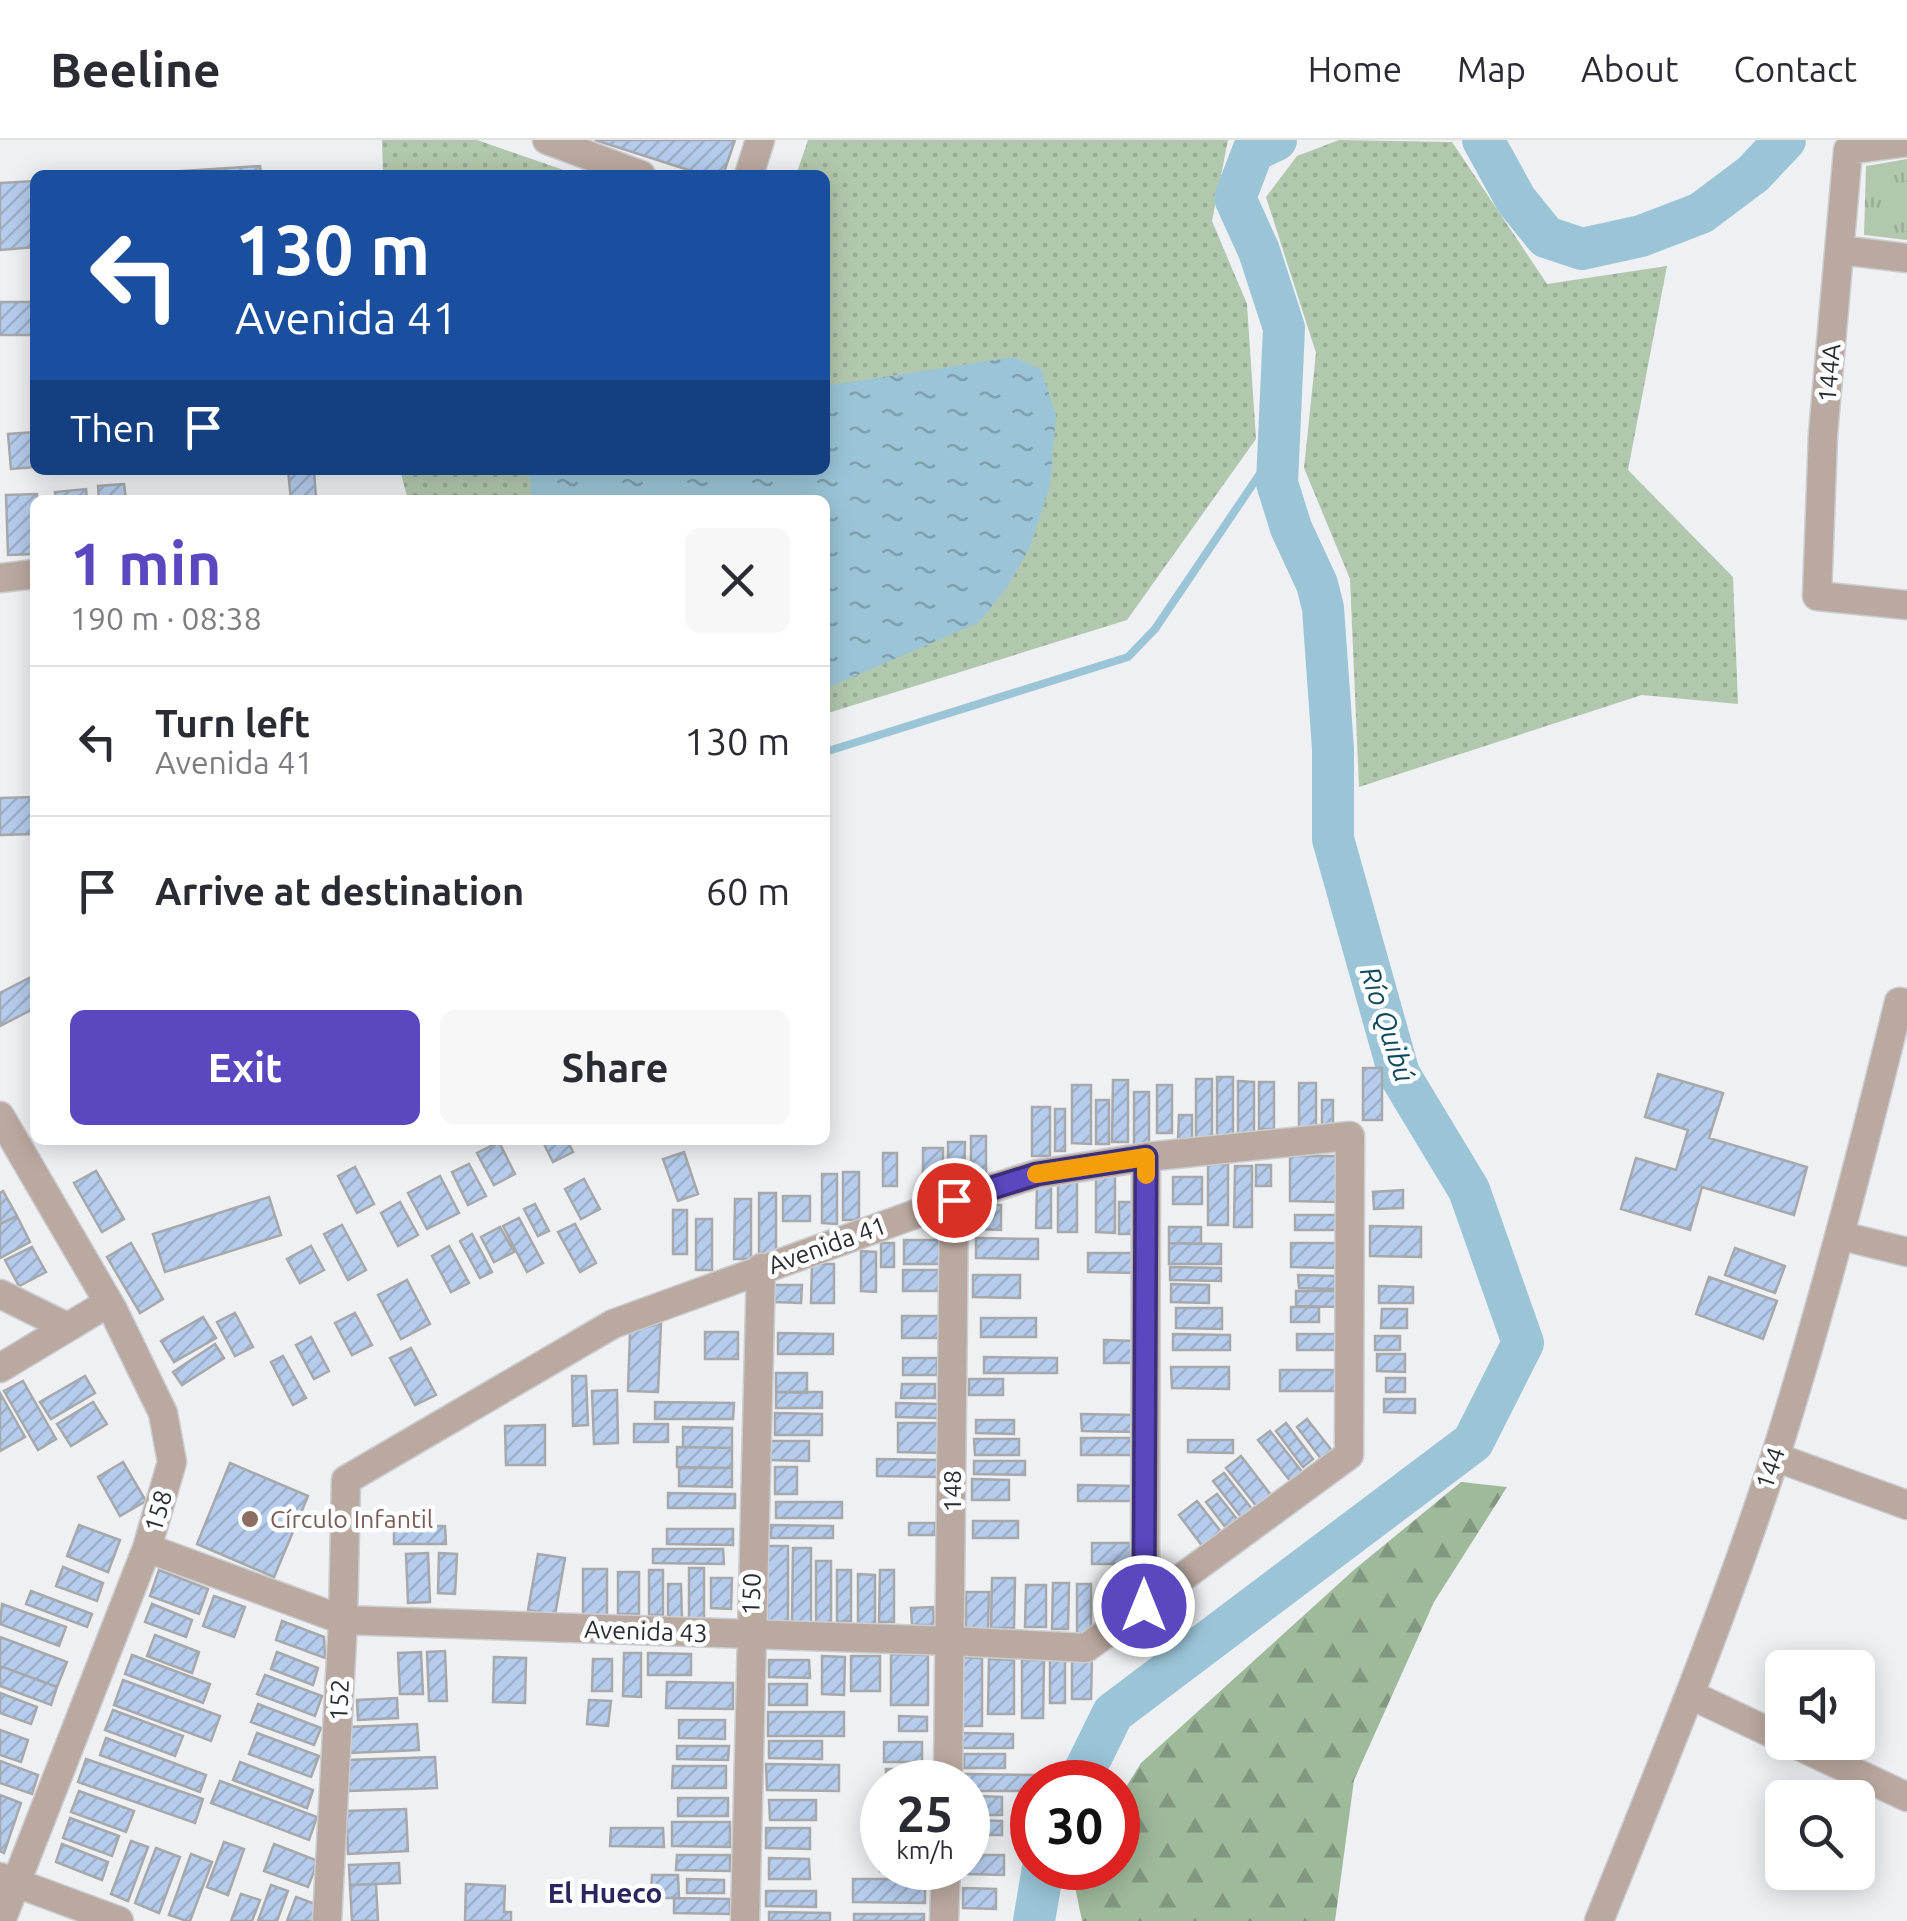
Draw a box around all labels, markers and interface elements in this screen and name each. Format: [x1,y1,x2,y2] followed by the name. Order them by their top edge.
[50,42,221,96] text: Beeline
[1308,49,1402,89] text: Home
[1457,49,1526,89] text: Map
[1581,49,1678,89] text: About
[1733,49,1857,89] text: Contact
[70,210,200,340] icon: left
[235,210,430,288] text: 130 m
[235,292,458,343] text: Avenida 41
[1813,343,1845,403] street label: 144A
[176,400,231,455] icon: arrive
[70,407,156,449] text: Then
[685,528,790,633] button: close
[70,529,222,596] text: 1 min
[70,600,262,636] text: 190 m · 08:38
[155,702,310,744] text: Turn left
[70,714,125,769] icon: left
[684,720,790,762] text: 130 m
[155,744,313,780] text: Avenida 41
[70,864,125,919] icon: arrive
[155,870,524,912] text: Arrive at destination
[706,870,790,912] text: 60 m
[1354,962,1421,1086] water label: Río Quibú
[70,1010,420,1125] button: Exit
[440,1010,790,1125] button: Share
[912,1158,997,1243] pin
[927,1173,982,1228] icon: arrive
[764,1211,890,1279] street label: Avenida 41
[1750,1443,1790,1493] street label: 144
[938,1470,966,1512] street label: 148
[139,1487,177,1535] street label: 158
[270,1505,433,1533] place label: Círculo Infantil
[239,1508,261,1530] marker: Círculo Infantil
[1092,1554,1196,1658] position arrow
[736,1572,766,1616] street label: 150
[584,1615,708,1647] street label: Avenida 43
[1765,1650,1875,1890] map controls
[1765,1650,1875,1760] button: sound
[324,1678,354,1722] street label: 152
[1010,1760,1140,1890] speed limit sign: 30
[1765,1780,1875,1890] button: search
[897,1785,953,1841] text: 25
[896,1836,954,1864] text: km/h
[548,1877,662,1908] district label: El Hueco

